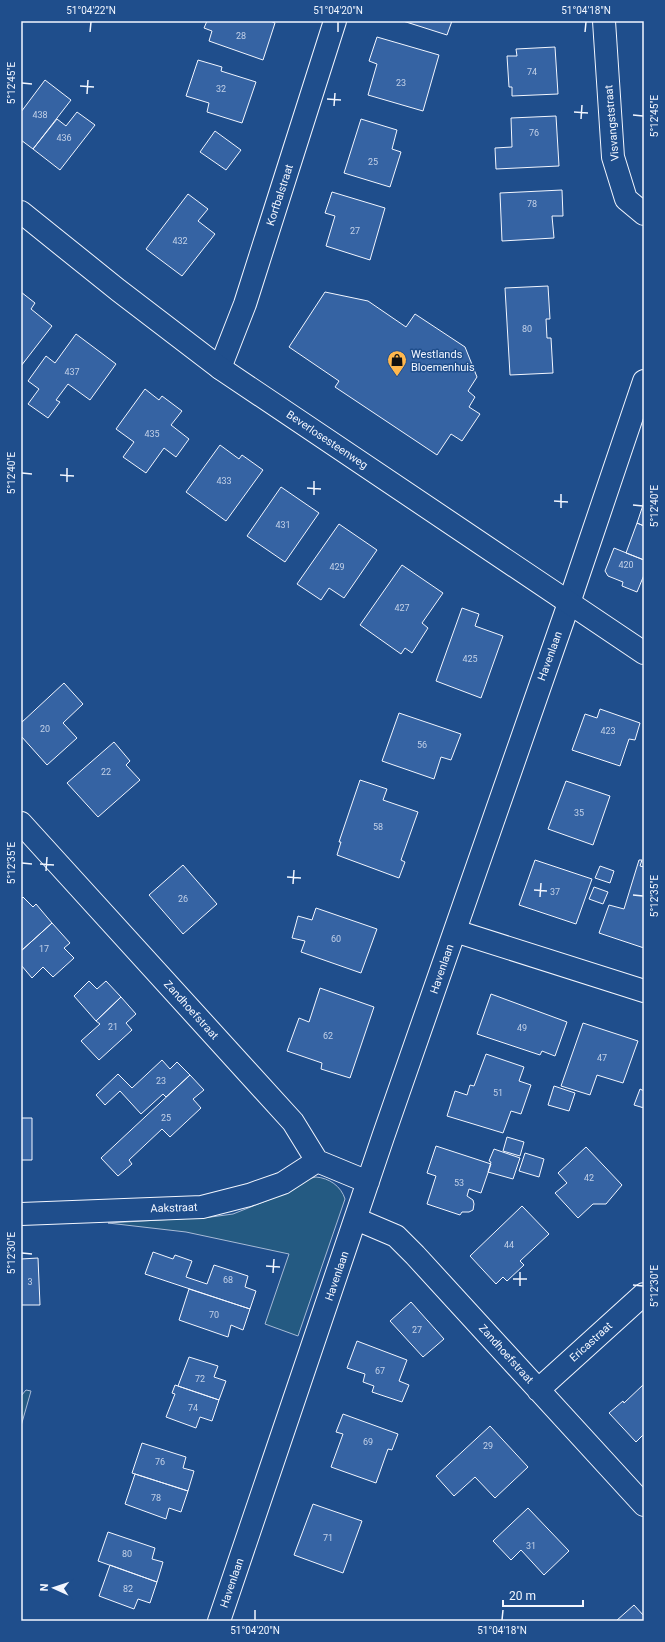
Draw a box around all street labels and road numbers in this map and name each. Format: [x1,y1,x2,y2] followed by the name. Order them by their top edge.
[602,84,622,162] street label: Visvangststraat
[264,162,296,227] street label: Korfbalstraat
[284,408,370,472] street label: Beverlosesteenweg
[535,630,565,682] street label: Havenlaan
[427,942,457,996] street label: Havenlaan
[161,978,221,1043] street label: Zandhoefstraat
[150,1201,198,1215] street label: Aakstraat
[322,1249,352,1303] street label: Havenlaan
[567,1319,615,1364] street label: Ericastraat
[476,1322,536,1387] street label: Zandhoefstraat
[217,1556,247,1610] street label: Havenlaan

